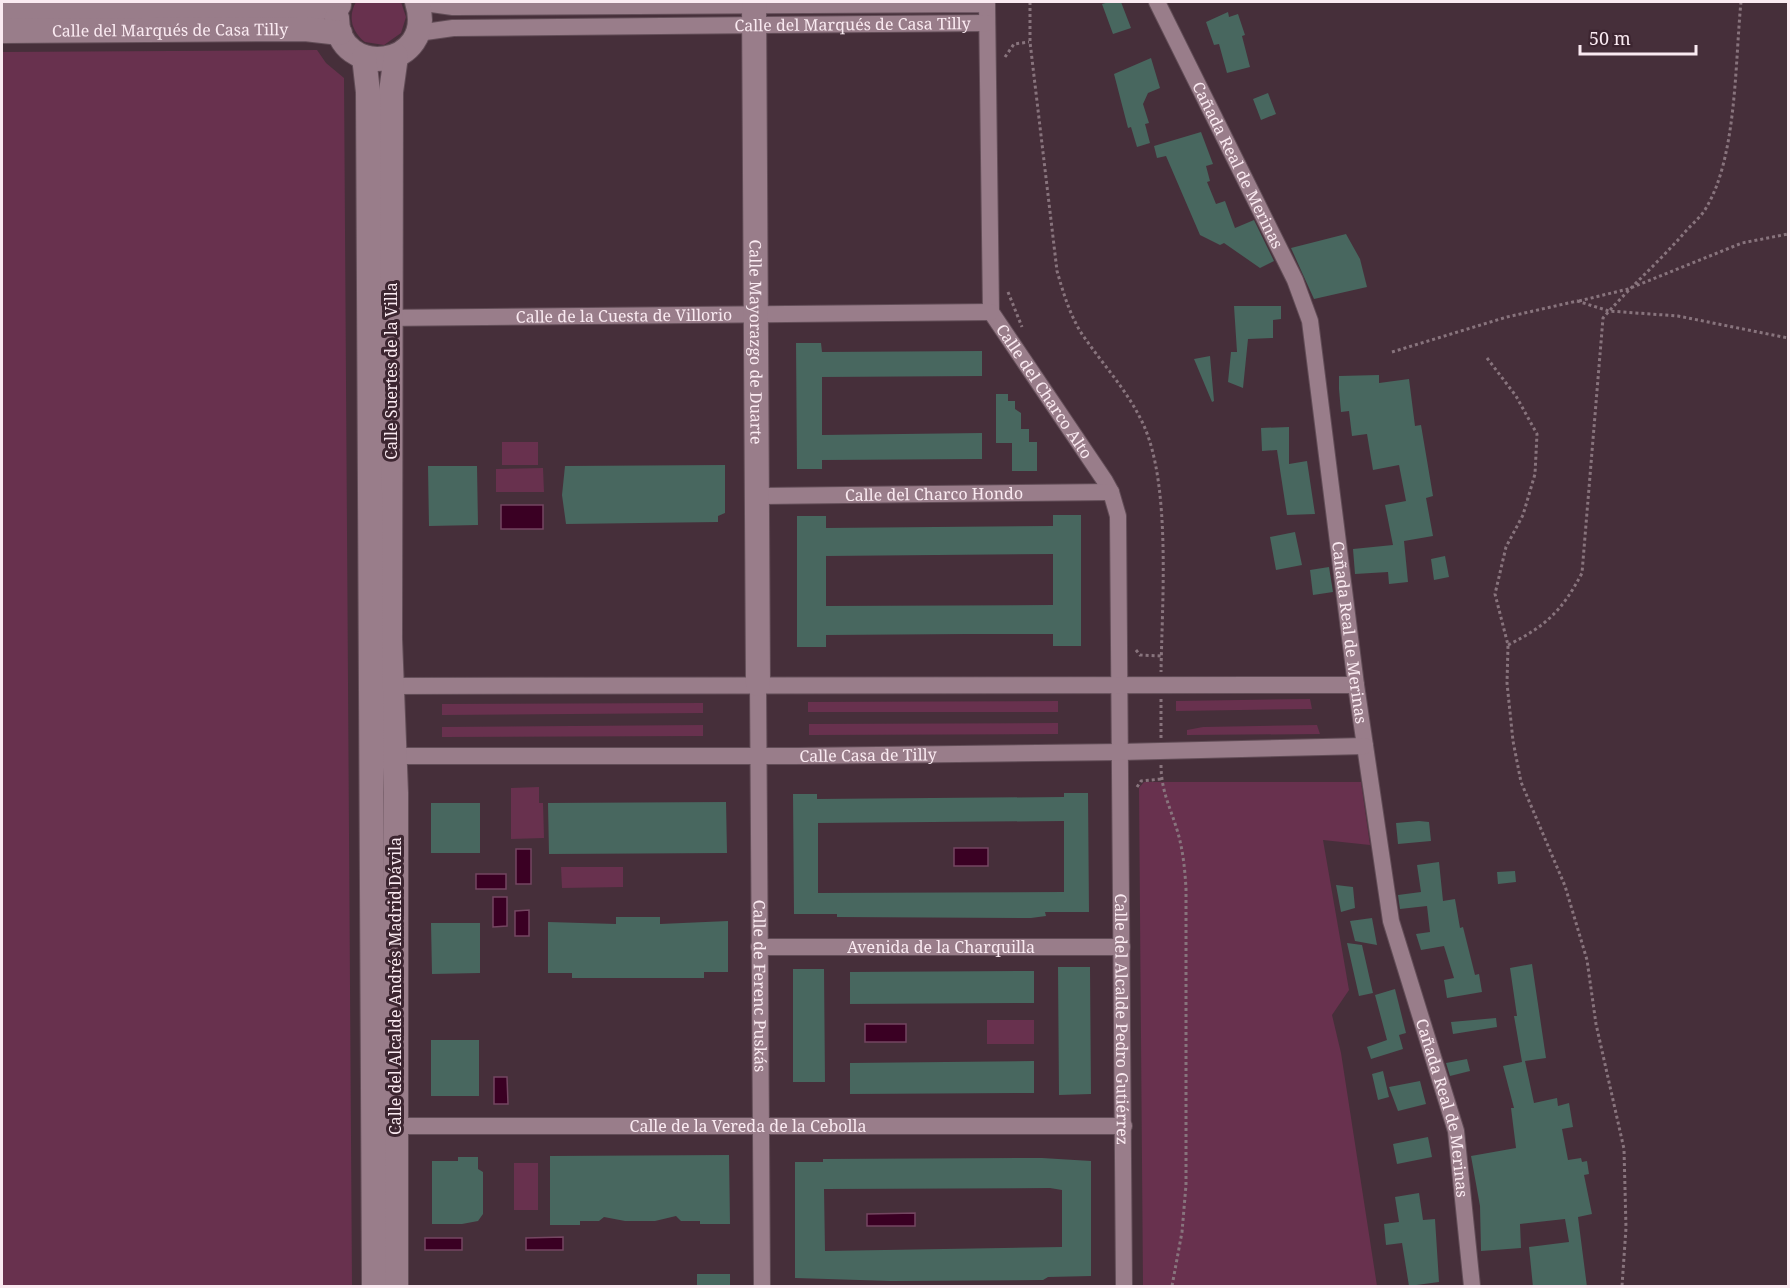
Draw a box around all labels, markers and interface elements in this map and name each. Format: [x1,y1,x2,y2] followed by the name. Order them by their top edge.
[734,12,972,36] street label: Calle del Marqués de Casa Tilly
[52,18,289,42] street label: Calle del Marqués de Casa Tilly
[1580,18,1696,56] scale bar
[1589,26,1631,50] text: 50 m
[1187,78,1289,252] street label: Cañada Real de Merinas
[744,239,768,445] street label: Calle Mayorazgo de Duarte
[380,282,402,460] street label: Calle Suertes de la Villa
[516,304,732,328] street label: Calle de la Cuesta de Villorio
[991,320,1098,463] street label: Calle del Charco Alto
[845,482,1023,506] street label: Calle del Charco Hondo
[1327,540,1373,725] street label: Cañada Real de Merinas
[799,743,938,767] street label: Calle Casa de Tilly
[384,837,406,1135] street label: Calle del Alcalde Andrés Madrid Dávila
[1110,893,1134,1145] street label: Calle del Alcalde Pedro Gutiérrez
[748,900,772,1072] street label: Calle de Ferenc Puskás
[847,936,1035,958] street label: Avenida de la Charquilla
[1411,1016,1474,1198] street label: Cañada Real de Merinas
[630,1115,866,1137] street label: Calle de la Vereda de la Cebolla

